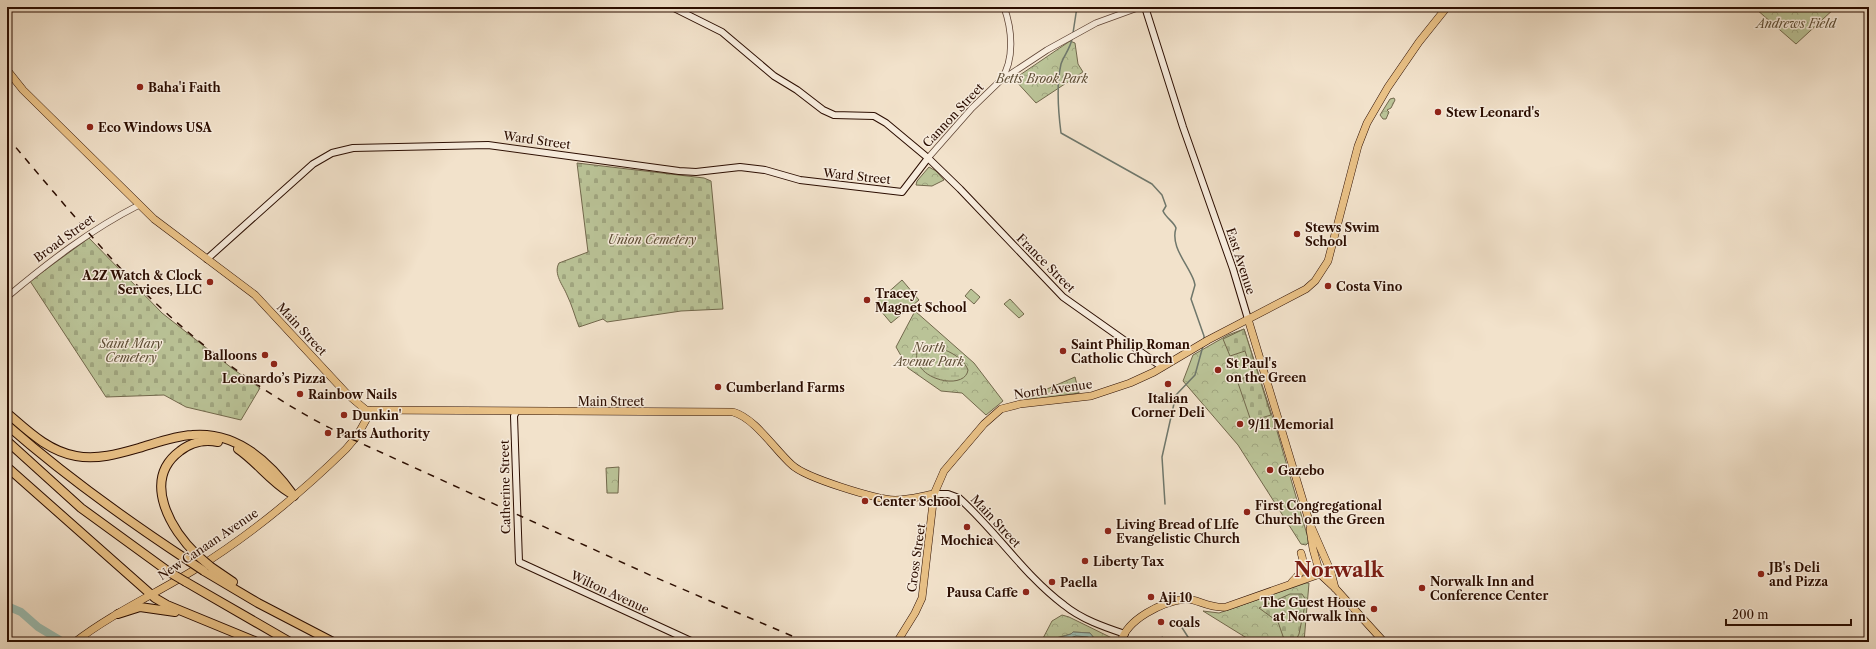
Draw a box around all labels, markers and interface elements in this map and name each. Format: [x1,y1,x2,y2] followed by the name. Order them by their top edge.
[1754,16,1838,31] park label: Andrews Field
[995,71,1089,86] park label: Betts Brook Park
[919,79,987,150] street label: Cannon Street
[148,80,221,95] place label: Baha'i Faith
[135,82,145,92] marker: Baha'i Faith
[1446,105,1540,120] place label: Stew Leonard's
[1433,107,1443,117] marker: Stew Leonard's
[98,120,213,135] place label: Eco Windows USA
[85,122,95,132] marker: Eco Windows USA
[501,128,572,152] street label: Ward Street
[822,165,892,187] street label: Ward Street
[31,210,98,265] street label: Broad Street
[1305,220,1380,249] place label: Stews Swim School
[1223,226,1259,297] street label: East Avenue
[1292,229,1302,239] marker: Stews Swim School
[1014,231,1079,296] street label: France Street
[608,232,696,247] park label: Union Cemetery
[81,268,203,297] place label: A2Z Watch & Clock Services, LLC
[205,277,215,287] marker: A2Z Watch & Clock Services, LLC
[1336,279,1403,294] place label: Costa Vino
[1323,281,1333,291] marker: Costa Vino
[875,286,967,315] place label: Tracey Magnet School
[862,295,872,305] marker: Tracey Magnet School
[274,299,331,359] street label: Main Street
[99,336,162,365] park label: Saint Mary Cemetery
[1071,337,1191,366] place label: Saint Philip Roman Catholic Church
[892,340,964,369] park label: North Avenue Park
[1058,346,1068,356] marker: Saint Philip Roman Catholic Church
[204,348,257,363] place label: Balloons
[260,350,270,360] marker: Balloons
[1226,356,1307,385] place label: St Paul's on the Green
[269,359,279,369] marker: Leonardo’s Pizza
[1213,365,1223,375] marker: St Paul's on the Green
[222,371,327,386] place label: Leonardo’s Pizza
[1013,376,1094,402] street label: North Avenue
[1163,379,1173,389] marker: Italian Corner Deli
[726,380,845,395] place label: Cumberland Farms
[713,382,723,392] marker: Cumberland Farms
[308,387,397,402] place label: Rainbow Nails
[295,389,305,399] marker: Rainbow Nails
[1131,391,1205,420] place label: Italian Corner Deli
[578,394,645,409] street label: Main Street
[352,408,402,423] place label: Dunkin'
[339,410,349,420] marker: Dunkin'
[1248,417,1334,432] place label: 9/11 Memorial
[1235,419,1245,429] marker: 9/11 Memorial
[336,426,430,441] place label: Parts Authority
[323,428,333,438] marker: Parts Authority
[497,439,513,534] street label: Catherine Street
[1278,463,1325,478] place label: Gazebo
[1265,465,1275,475] marker: Gazebo
[968,491,1025,551] street label: Main Street
[873,494,961,509] place label: Center School
[860,496,870,506] marker: Center School
[1255,498,1386,527] place label: First Congregational Church on the Green
[155,505,261,583] street label: New Canaan Avenue
[1242,507,1252,517] marker: First Congregational Church on the Green
[1116,517,1241,546] place label: Living Bread of LIfe Evangelistic Church
[904,522,928,593] street label: Cross Street
[962,522,972,532] marker: Mochica
[1103,526,1113,536] marker: Living Bread of LIfe Evangelistic Church
[941,533,994,548] place label: Mochica
[1093,554,1164,569] place label: Liberty Tax
[1080,556,1090,566] marker: Liberty Tax
[1294,558,1385,582] district label: Norwalk
[1767,560,1829,589] place label: JB's Deli and Pizza
[567,567,652,617] street label: Wilton Avenue
[1756,569,1766,579] marker: JB's Deli and Pizza
[1430,574,1548,603] place label: Norwalk Inn and Conference Center
[1060,575,1099,590] place label: Paella
[1047,577,1057,587] marker: Paella
[1417,583,1427,593] marker: Norwalk Inn and Conference Center
[947,585,1018,600] place label: Pausa Caffe
[1021,587,1031,597] marker: Pausa Caffe
[1158,590,1193,605] place label: Aji 10
[1146,592,1156,602] marker: Aji 10
[1261,595,1367,624] place label: The Guest House at Norwalk Inn
[1726,601,1851,627] scale bar
[1369,604,1379,614] marker: The Guest House at Norwalk Inn
[1732,607,1769,622] text: 200 m
[1169,615,1200,630] place label: coals
[1156,617,1166,627] marker: coals

